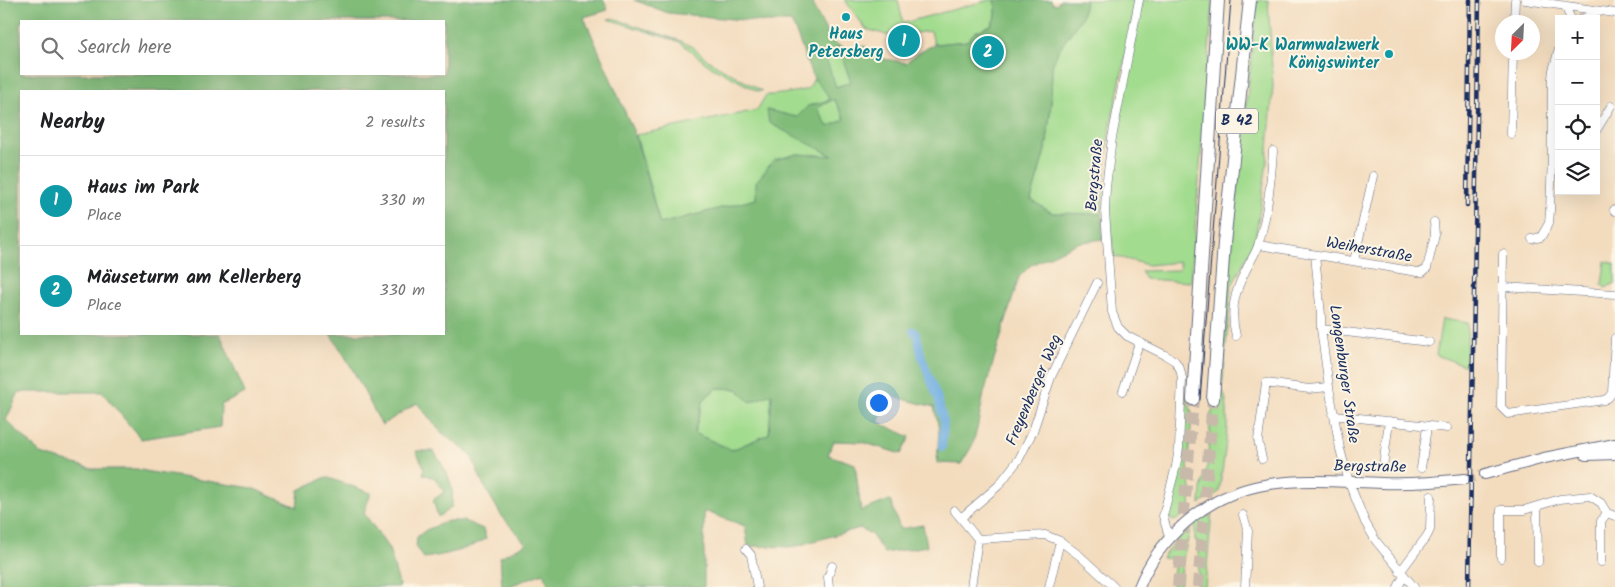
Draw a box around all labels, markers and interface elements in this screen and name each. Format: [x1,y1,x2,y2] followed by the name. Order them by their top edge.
[840,11,852,23] marker: Haus Petersberg
[1495,15,1540,60] north arrow
[1555,15,1600,195] map controls
[1555,15,1600,60] button: +
[20,20,445,75] search box
[808,22,884,65] place label: Haus Petersberg
[888,22,920,60] pin: 1
[78,33,172,63] text: Search here
[972,33,1004,71] pin: 2
[1226,33,1380,76] place label: WW-K Warmwalzwerk Königswinter
[38,34,66,62] icon: search
[1383,48,1395,60] marker: WW-K Warmwalzwerk Königswinter
[1555,60,1600,105] button: −
[1555,105,1600,150] button: locate
[40,106,105,139] text: Nearby
[1216,108,1258,134] road number: B 42
[365,110,425,135] text: 2 results
[1079,138,1111,212] street label: Bergstraße
[1555,150,1600,195] button: layers
[87,173,199,203] text: Haus im Park
[54,188,58,213] text: 1
[380,188,425,213] text: 330 m
[87,203,121,228] text: Place
[1324,230,1414,270] street label: Weiherstraße
[87,263,302,293] text: Mäuseturm am Kellerberg
[51,278,61,303] text: 2
[380,278,425,303] text: 330 m
[87,293,121,318] text: Place
[1322,303,1366,445] street label: Longenburger Straße
[999,330,1069,450] street label: Freyenberger Weg
[866,390,892,416] your location
[1333,454,1407,480] street label: Bergstraße

